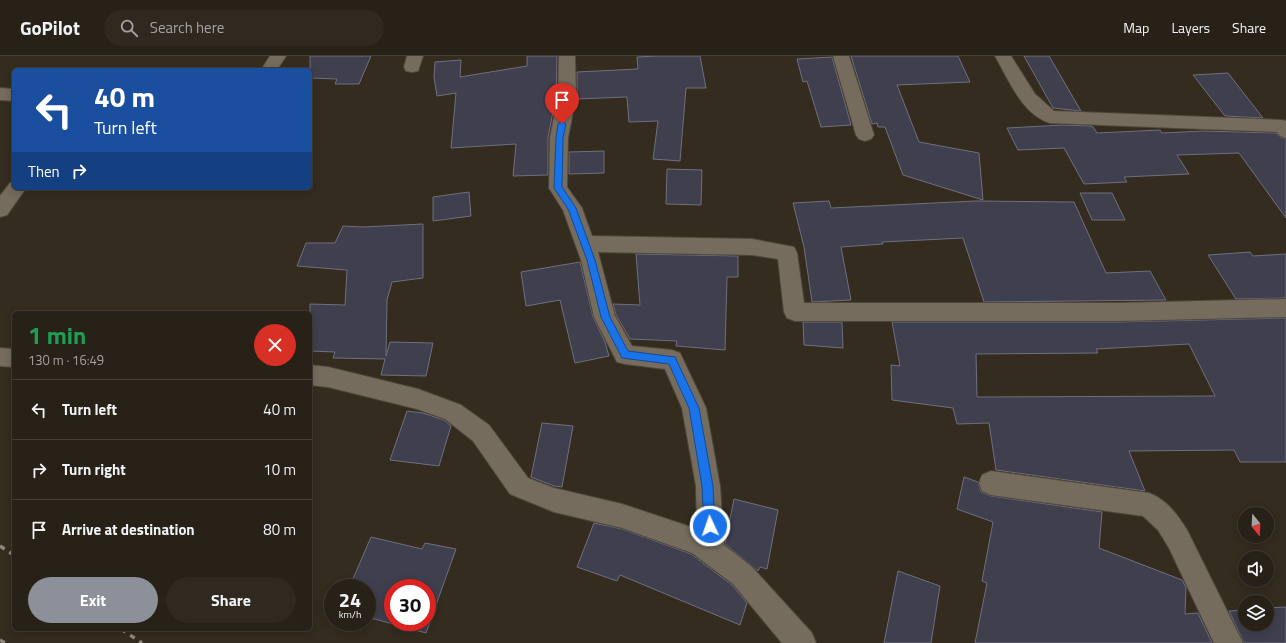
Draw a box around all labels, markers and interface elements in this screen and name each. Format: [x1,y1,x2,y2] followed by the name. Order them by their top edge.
[104,10,384,46] search box
[20,13,80,42] text: GoPilot
[150,16,224,39] text: Search here
[118,17,140,39] icon: search
[1123,17,1149,38] text: Map
[1171,17,1210,38] text: Layers
[1232,17,1266,38] text: Share
[94,75,155,118] text: 40 m
[545,83,579,124] pin
[28,84,80,136] icon: left
[551,89,573,111] icon: arrive
[94,114,157,141] text: Turn left
[28,160,60,183] text: Then
[68,160,90,182] icon: right
[28,317,86,353] text: 1 min
[254,324,296,366] button: close
[28,350,104,370] text: 130 m · 16:49
[62,398,117,421] text: Turn left
[263,398,296,421] text: 40 m
[28,399,50,421] icon: left
[62,458,126,481] text: Turn right
[263,458,296,481] text: 10 m
[28,459,50,481] icon: right
[689,505,731,547] position arrow
[1238,507,1274,543] north arrow
[1238,507,1274,631] map controls
[62,518,195,541] text: Arrive at destination
[263,518,296,541] text: 80 m
[28,519,50,541] icon: arrive
[1238,551,1274,587] button: sound
[28,577,158,623] button: Exit
[166,577,296,623] button: Share
[384,579,436,631] speed limit sign: 30
[339,584,361,615] text: 24
[1238,595,1274,631] button: layers
[339,607,361,622] text: km/h

